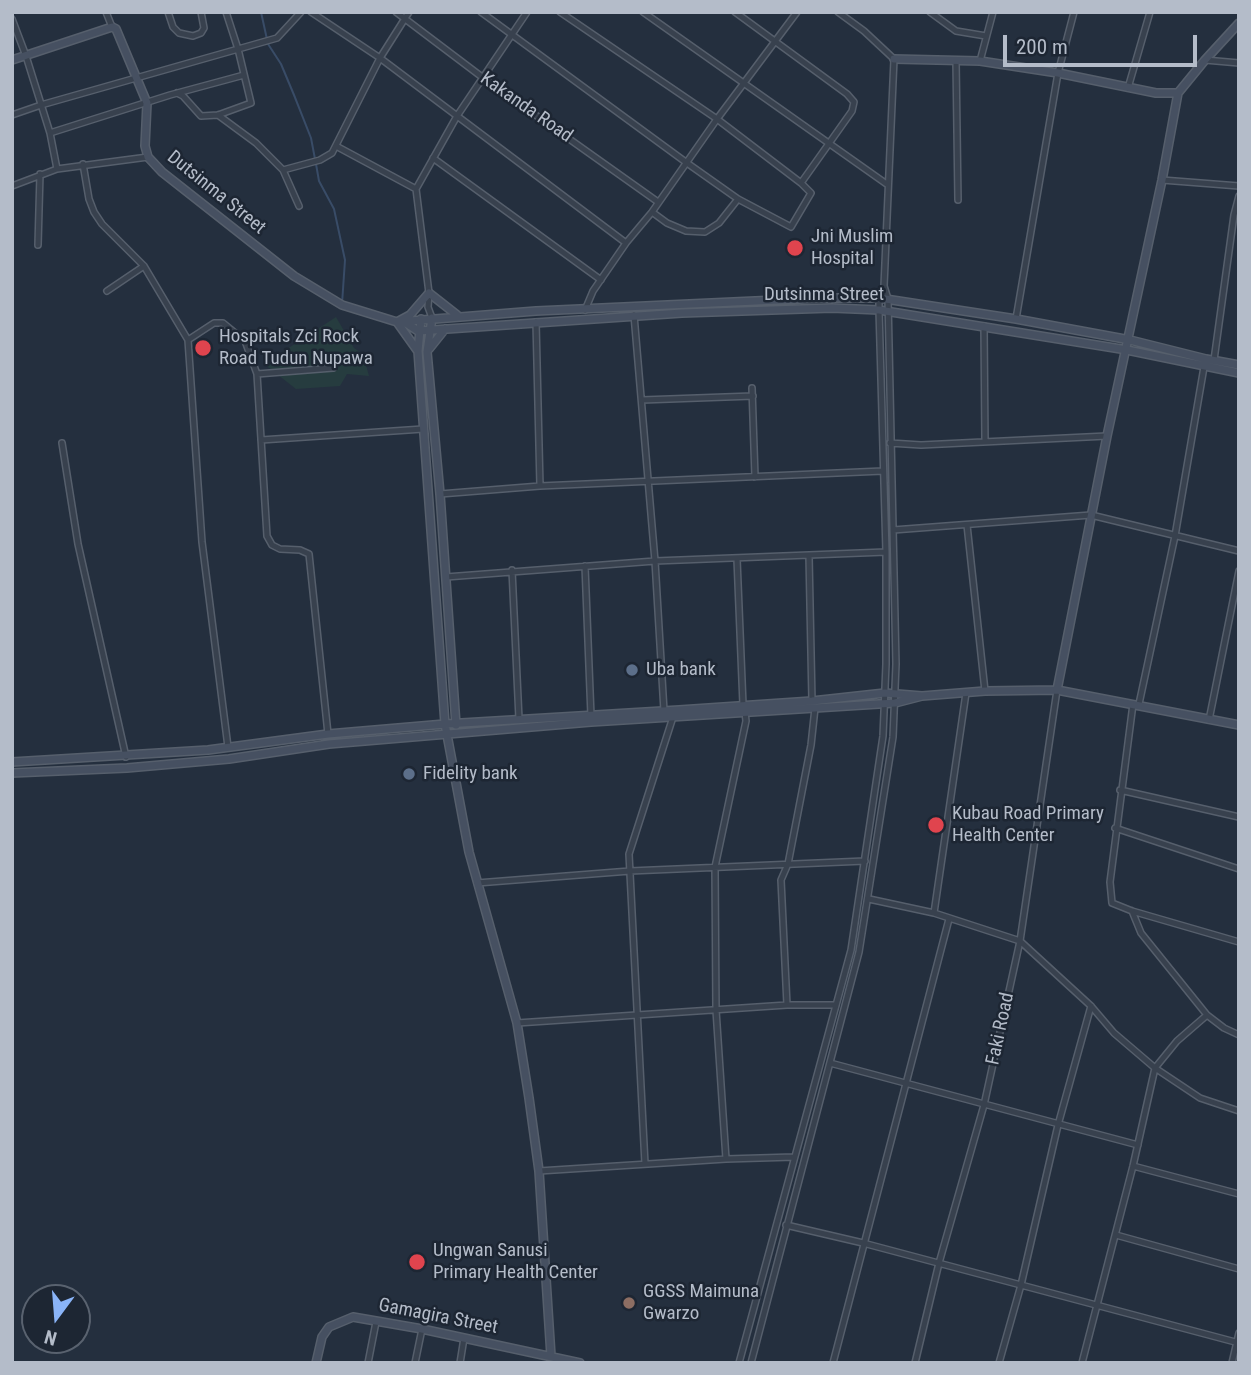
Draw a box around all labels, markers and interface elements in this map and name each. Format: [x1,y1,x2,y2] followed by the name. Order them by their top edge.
[1006,21,1200,65] scale bar
[1016,35,1068,59] text: 200 m
[475,68,577,148] street label: Kakanda Road
[162,146,270,240] street label: Dutsinma Street
[811,226,893,270] place label: Jni Muslim Hospital
[785,238,805,258] marker: Jni Muslim Hospital
[764,284,884,306] street label: Dutsinma Street
[219,326,373,370] place label: Hospitals Zci Rock Road Tudun Nupawa
[193,338,213,358] marker: Hospitals Zci Rock Road Tudun Nupawa
[646,659,716,681] place label: Uba bank
[624,662,640,678] marker: Uba bank
[423,763,518,785] place label: Fidelity bank
[401,766,417,782] marker: Fidelity bank
[952,803,1104,847] place label: Kubau Road Primary Health Center
[926,815,946,835] marker: Kubau Road Primary Health Center
[982,991,1020,1067] street label: Faki Road
[433,1240,598,1284] place label: Ungwan Sanusi Primary Health Center
[407,1252,427,1272] marker: Ungwan Sanusi Primary Health Center
[643,1281,759,1325] place label: GGSS Maimuna Gwarzo
[21,1284,91,1354] north arrow
[377,1294,499,1340] street label: Gamagira Street
[621,1295,637,1311] marker: GGSS Maimuna Gwarzo
[42,1325,59,1350] text: N

